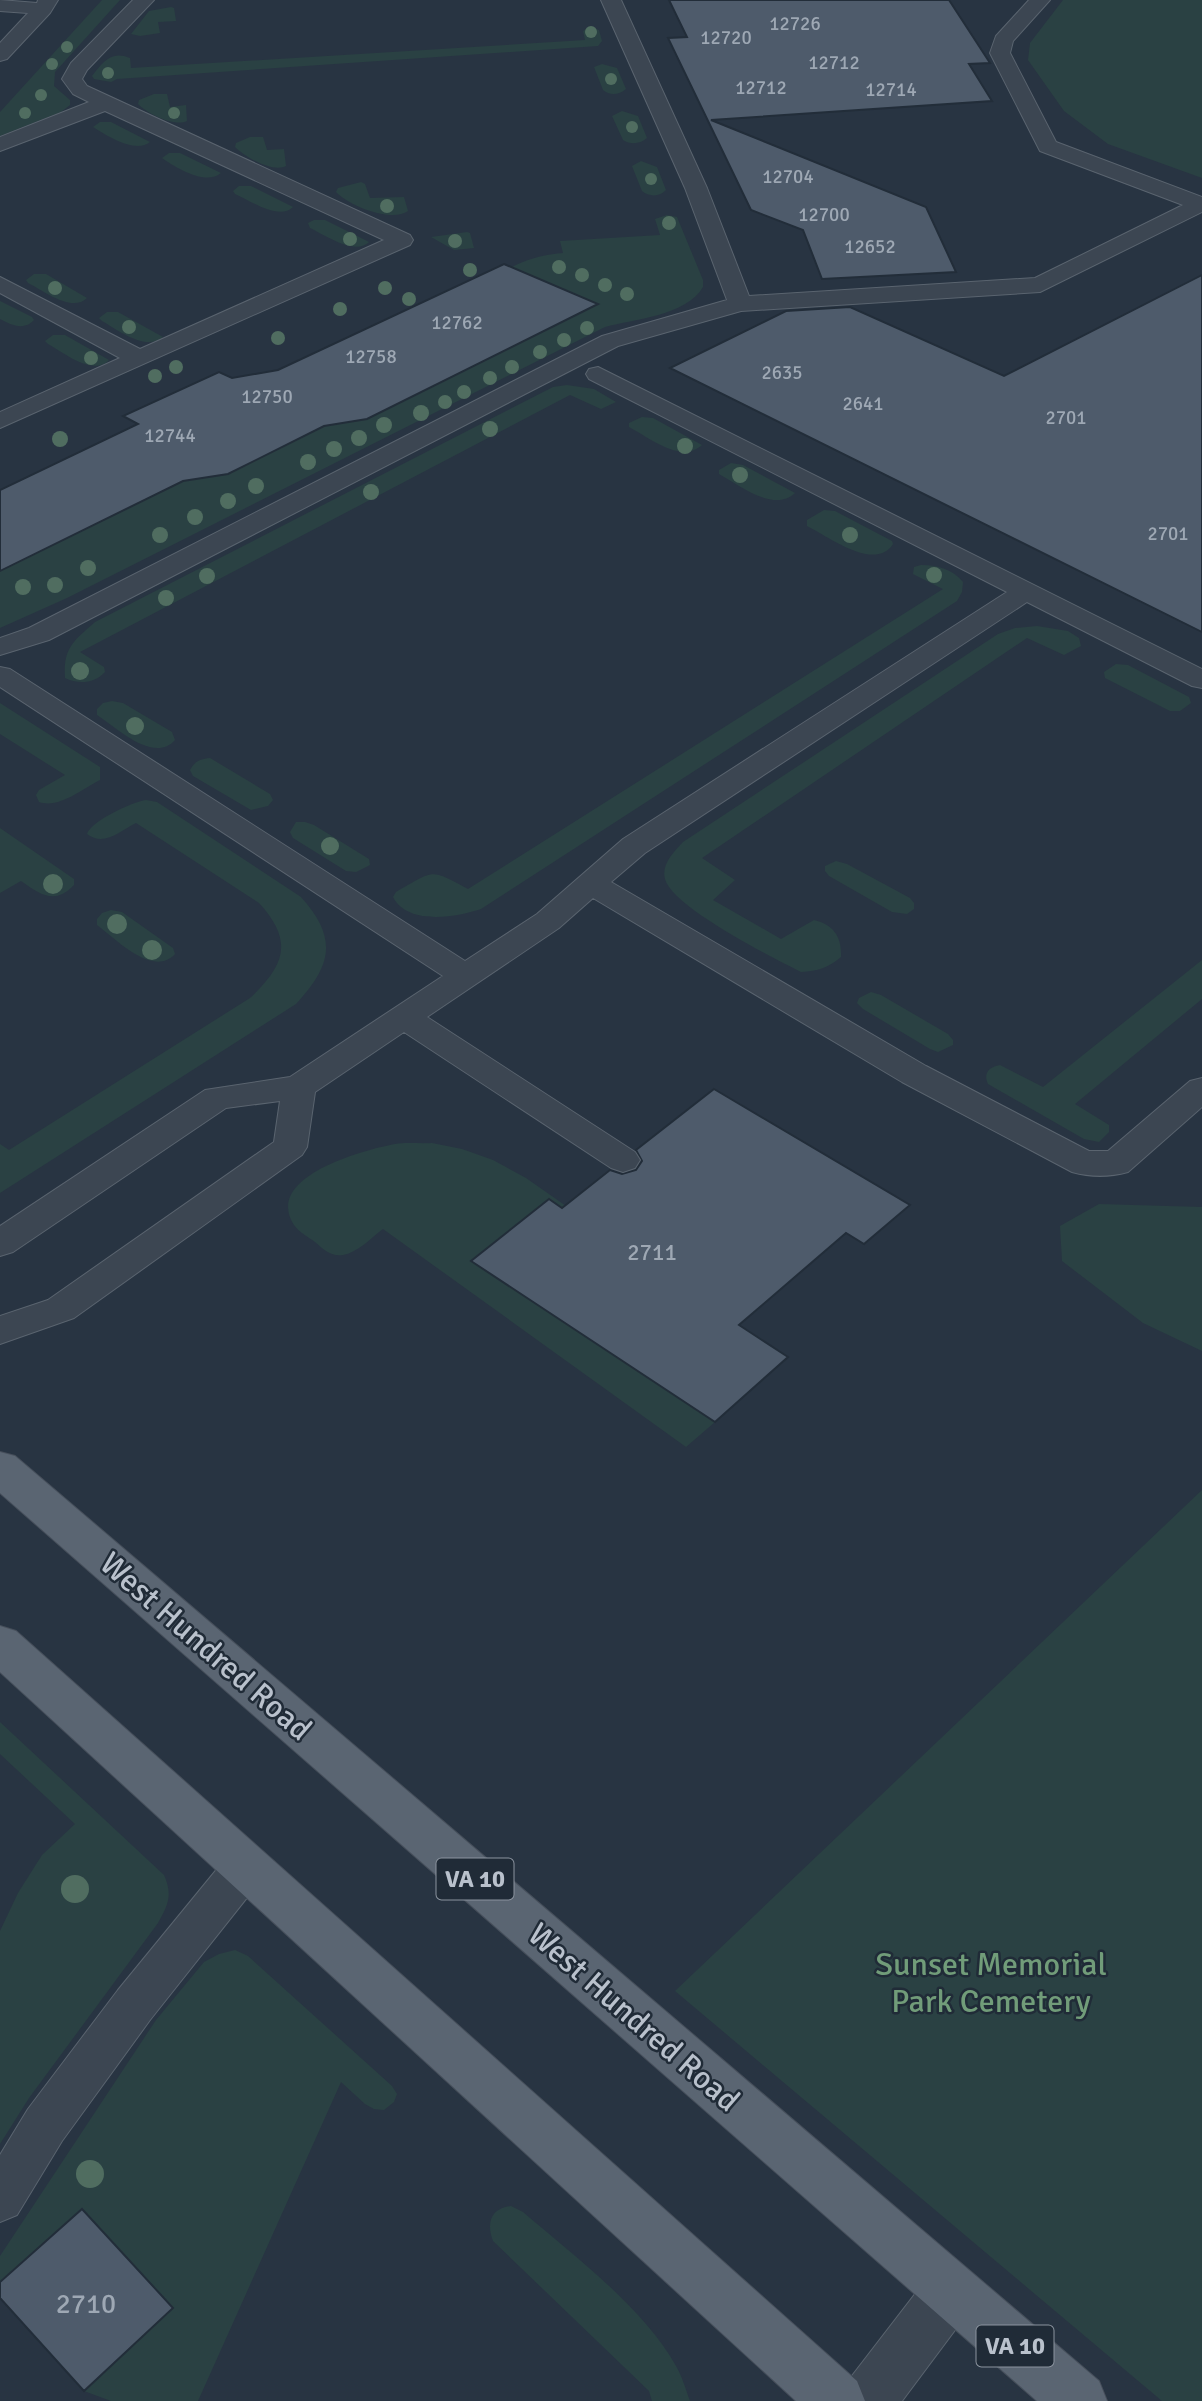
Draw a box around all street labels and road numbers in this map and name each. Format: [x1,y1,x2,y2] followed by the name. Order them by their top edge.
[92,1544,319,1749] street label: West Hundred Road
[436,1858,514,1900] road number: VA 10
[520,1915,747,2120] street label: West Hundred Road
[976,2326,1054,2367] road number: VA 10

